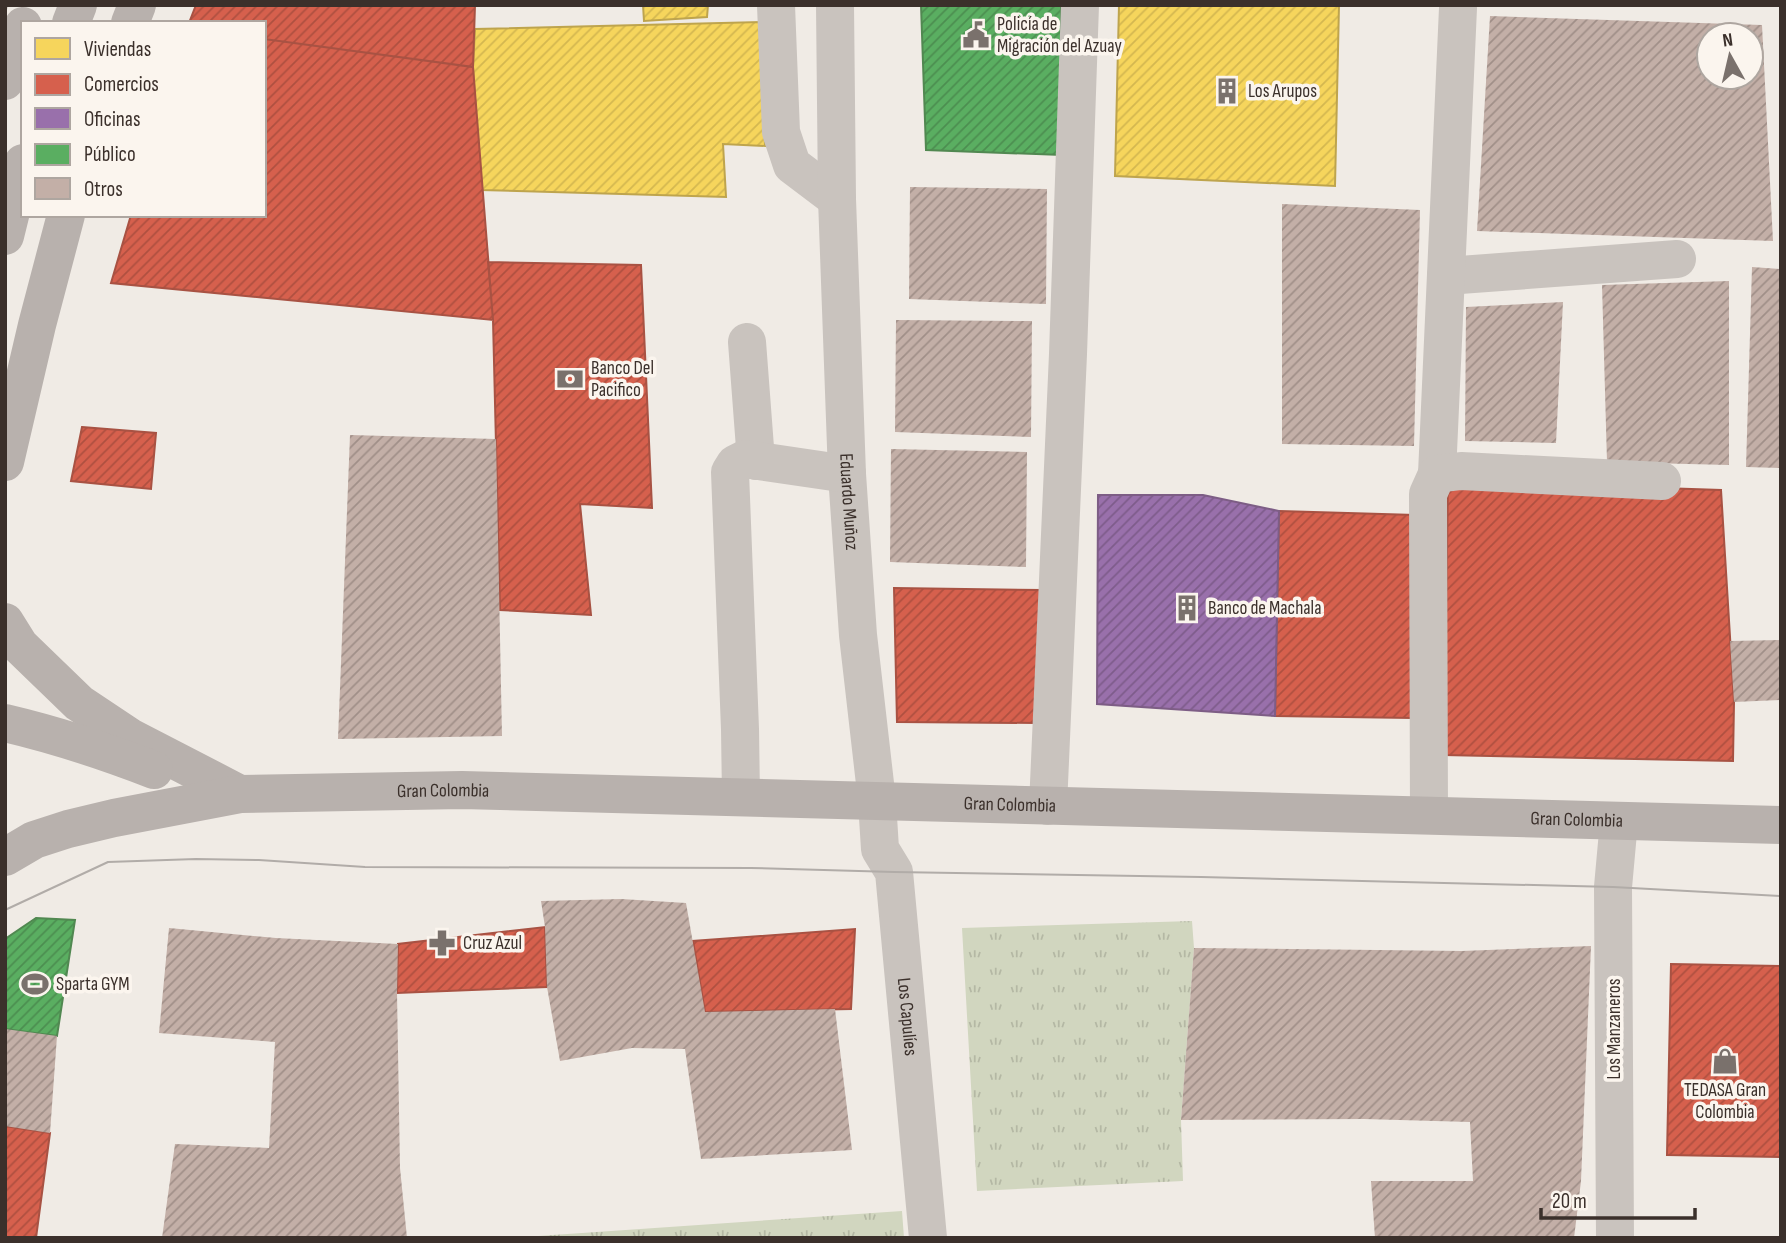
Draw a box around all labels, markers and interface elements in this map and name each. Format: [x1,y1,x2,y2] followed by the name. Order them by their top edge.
[997,13,1122,58] place label: Policía de Migración del Azuay
[961,20,991,50] public building icon: Policía de Migración del Azuay
[21,21,266,217] legend
[1695,21,1765,91] north arrow
[1721,29,1734,53] text: N
[84,37,151,62] text: Viviendas
[84,72,159,97] text: Comercios
[1212,76,1242,106] building icon: Los Arupos
[1248,80,1317,103] place label: Los Arupos
[84,107,140,132] text: Oficinas
[84,142,136,167] text: Público
[84,177,123,202] text: Otros
[591,357,654,402] place label: Banco Del Pacifico
[555,364,585,394] bank icon: Banco Del Pacifico
[835,453,864,551] street label: Eduardo Muñoz
[1172,593,1202,623] building icon: Banco de Machala
[1208,597,1321,620] place label: Banco de Machala
[397,778,490,803] street label: Gran Colombia
[963,792,1056,817] street label: Gran Colombia
[1530,807,1623,832] street label: Gran Colombia
[427,928,457,958] pharmacy icon: Cruz Azul
[463,932,522,955] place label: Cruz Azul
[20,969,50,999] sports icon: Sparta GYM
[56,973,130,996] place label: Sparta GYM
[892,977,923,1057] street label: Los Capulíes
[1603,978,1626,1080] street label: Los Manzaneros
[1710,1046,1740,1076] shop icon: TEDASA Gran Colombia
[1684,1079,1766,1124] place label: TEDASA Gran Colombia
[1541,1176,1695,1220] scale bar
[1552,1189,1587,1214] text: 20 m

